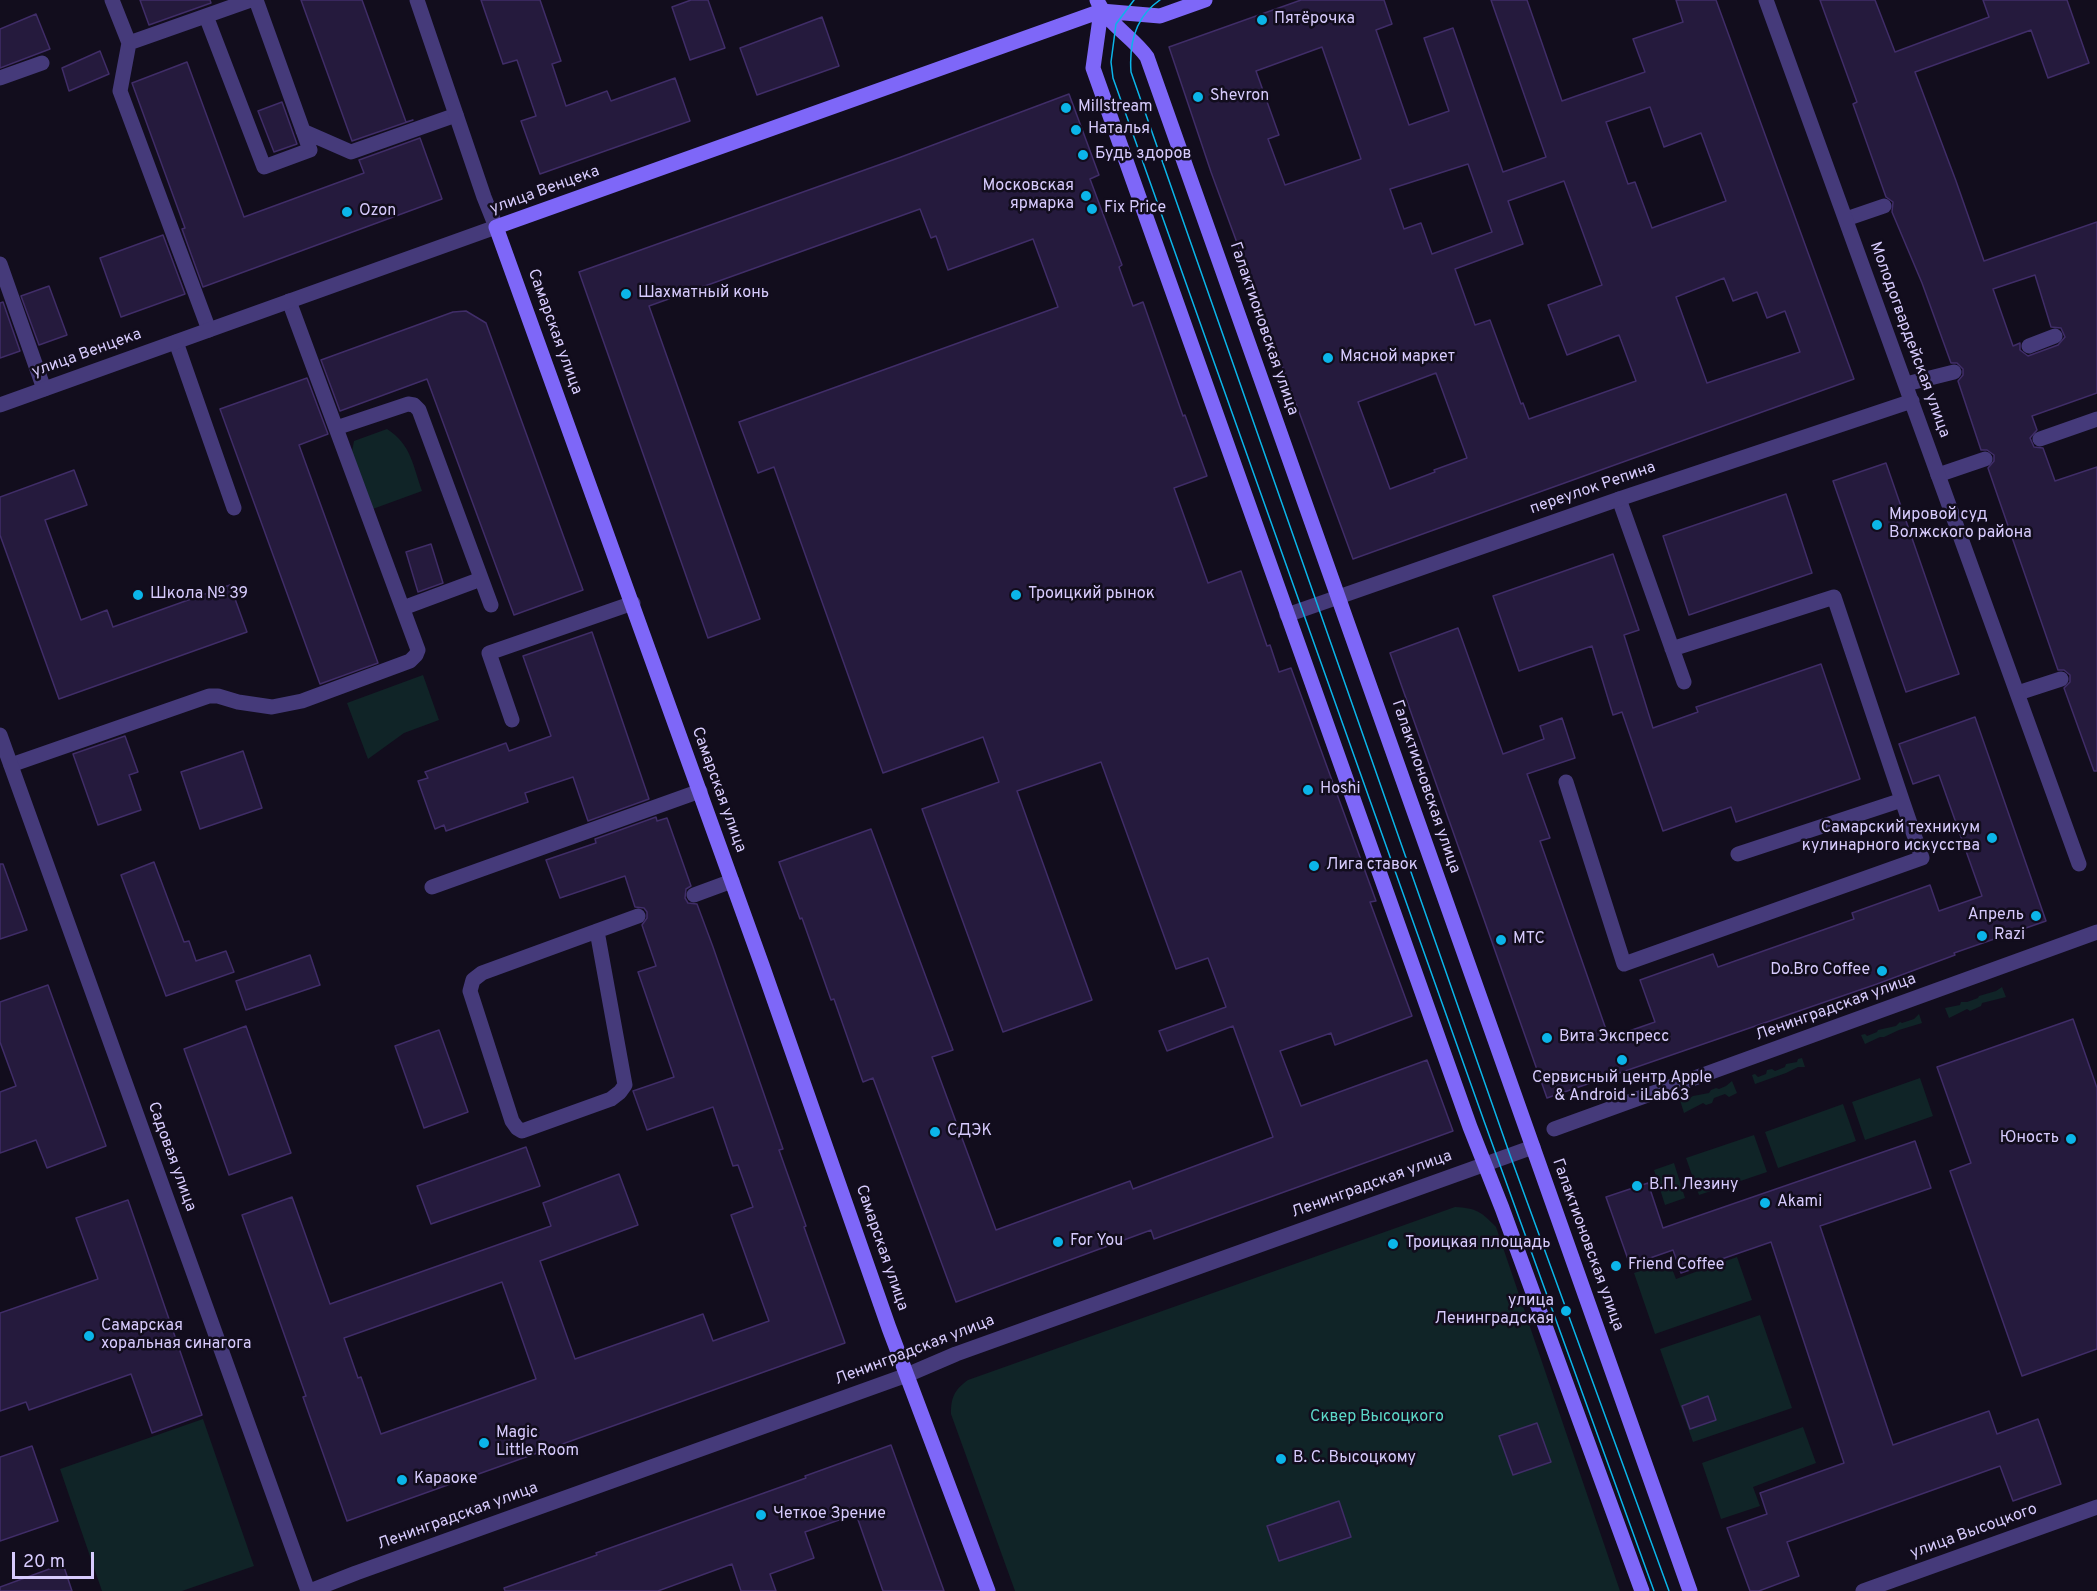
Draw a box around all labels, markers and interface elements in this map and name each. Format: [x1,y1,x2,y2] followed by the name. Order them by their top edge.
[1274,10,1355,30] place label: Пятёрочка
[1255,13,1269,27] marker: Пятёрочка
[1210,87,1269,107] place label: Shevron
[1191,90,1205,104] marker: Shevron
[1078,98,1153,118] place label: Millstream
[1059,101,1073,115] marker: Millstream
[1088,120,1150,140] place label: Наталья
[1069,123,1083,137] marker: Наталья
[1095,145,1191,165] place label: Будь здоров
[1076,148,1090,162] marker: Будь здоров
[488,162,602,220] street label: улица Венцека
[982,177,1074,215] place label: Московская ярмарка
[1079,189,1093,203] marker: Московская ярмарка
[1104,199,1166,219] place label: Fix Price
[359,202,396,222] place label: Ozon
[1085,202,1099,216] marker: Fix Price
[340,205,354,219] marker: Ozon
[1865,239,1953,441] street label: Молодогвардейская улица
[1224,240,1302,418] street label: Галактионовская улица
[522,267,586,397] street label: Самарская улица
[638,284,769,304] place label: Шахматный конь
[619,287,633,301] marker: Шахматный конь
[30,325,144,383] street label: улица Венцека
[1340,348,1455,368] place label: Мясной маркет
[1321,351,1335,365] marker: Мясной маркет
[1528,459,1658,519] street label: переулок Репина
[1889,506,2032,544] place label: Мировой суд Волжского района
[1870,518,1884,532] marker: Мировой суд Волжского района
[150,585,248,605] place label: Школа № 39
[1028,585,1155,605] place label: Троицкий рынок
[131,588,145,602] marker: Школа № 39
[1009,588,1023,602] marker: Троицкий рынок
[1386,698,1464,876] street label: Галактионовская улица
[686,725,750,855] street label: Самарская улица
[1320,780,1361,800] place label: Hoshi
[1301,783,1315,797] marker: Hoshi
[1802,819,1980,857] place label: Самарский техникум кулинарного искусства
[1985,831,1999,845] marker: Самарский техникум кулинарного искусства
[1326,856,1418,876] place label: Лига ставок
[1307,859,1321,873] marker: Лига ставок
[1968,906,2024,926] place label: Апрель
[2029,909,2043,923] marker: Апрель
[1994,926,2025,946] place label: Razi
[1975,929,1989,943] marker: Razi
[1513,930,1545,950] place label: МТС
[1494,933,1508,947] marker: МТС
[1770,961,1870,981] place label: Do.Bro Coffee
[1875,964,1889,978] marker: Do.Bro Coffee
[1753,970,1919,1046] street label: Ленинградская улица
[1559,1028,1669,1048] place label: Вита Экспресс
[1540,1031,1554,1045] marker: Вита Экспресс
[1615,1053,1629,1067] marker: Сервисный центр Apple & Android - iLab63
[1532,1069,1712,1107] place label: Сервисный центр Apple & Android - iLab63
[142,1100,200,1214] street label: Садовая улица
[947,1122,992,1142] place label: СДЭК
[928,1125,942,1139] marker: СДЭК
[2000,1129,2059,1149] place label: Юность
[2064,1132,2078,1146] marker: Юность
[1289,1147,1455,1223] street label: Ленинградская улица
[1547,1156,1627,1334] street label: Галактионовская улица
[1649,1176,1738,1196] place label: В.П. Лезину
[1630,1179,1644,1193] marker: В.П. Лезину
[850,1183,912,1313] street label: Самарская улица
[1777,1193,1822,1213] place label: Akami
[1758,1196,1772,1210] marker: Akami
[1070,1232,1123,1252] place label: For You
[1405,1234,1551,1254] place label: Троицкая площадь
[1051,1235,1065,1249] marker: For You
[1386,1237,1400,1251] marker: Троицкая площадь
[1628,1256,1724,1276] place label: Friend Coffee
[1609,1259,1623,1273] marker: Friend Coffee
[1435,1292,1554,1330] place label: улица Ленинградская
[1559,1304,1573,1318] marker: улица Ленинградская
[833,1312,997,1390] street label: Ленинградская улица
[101,1317,251,1355] place label: Самарская хоральная синагога
[82,1329,96,1343] marker: Самарская хоральная синагога
[1310,1408,1444,1428] park label: Сквер Высоцкого
[496,1424,579,1462] place label: Magic Little Room
[477,1436,491,1450] marker: Magic Little Room
[1293,1449,1416,1469] place label: В. С. Высоцкому
[1274,1452,1288,1466] marker: В. С. Высоцкому
[414,1470,477,1490] place label: Караоке
[395,1473,409,1487] marker: Караоке
[375,1479,541,1555] street label: Ленинградская улица
[1908,1500,2040,1564] street label: улица Высоцкого
[773,1505,886,1525] place label: Четкое Зрение
[754,1508,768,1522] marker: Четкое Зрение
[15,1540,98,1578] scale bar
[23,1551,65,1574] text: 20 m

